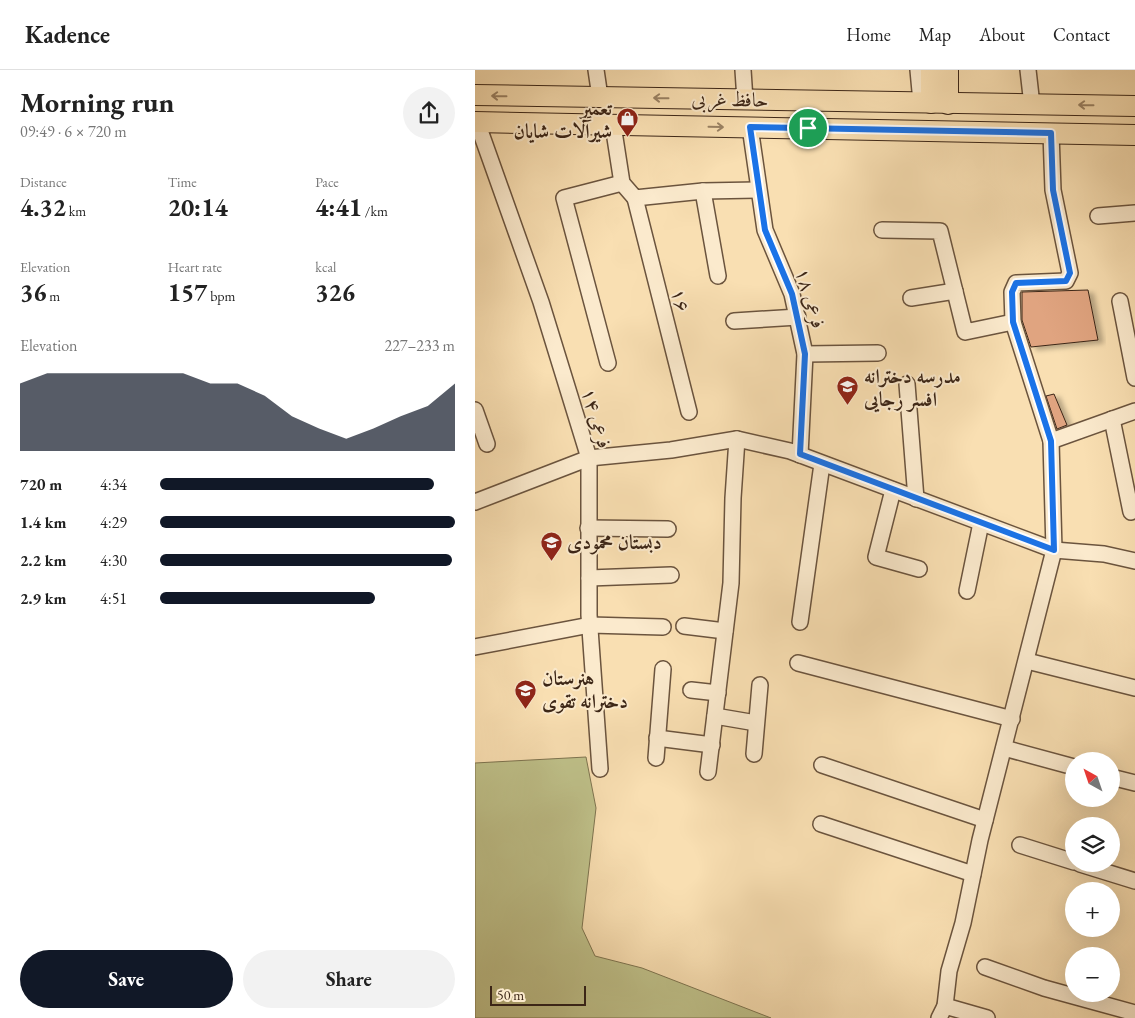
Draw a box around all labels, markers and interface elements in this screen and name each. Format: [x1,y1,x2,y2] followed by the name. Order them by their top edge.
[25,19,110,50] text: Kadence
[846,23,891,46] text: Home
[919,23,951,46] text: Map
[979,23,1025,46] text: About
[1053,23,1110,46] text: Contact
[20,84,174,120] text: Morning run
[691,85,769,115] street label: حافظ غربی
[403,87,455,139] button: share
[491,91,507,100] one-way arrow
[654,93,670,103] one-way arrow
[513,95,613,144] place label: تعمیر شیرآلات شایان
[1079,101,1095,110] one-way arrow
[616,107,640,138] shop icon: تعمیر شیرآلات شایان
[787,107,829,149] pin
[794,114,822,142] icon: arrive
[20,121,127,142] text: 09:49 · 6 × 720 m
[708,122,724,132] one-way arrow
[20,173,67,191] text: Distance
[168,173,197,191] text: Time
[315,173,339,191] text: Pace
[20,191,66,223] text: 4.32
[168,191,228,223] text: 20:14
[315,191,362,223] text: 4:41
[66,202,86,220] text: km
[362,202,388,220] text: /km
[20,258,70,276] text: Elevation
[168,258,222,276] text: Heart rate
[315,258,336,276] text: kcal
[790,265,832,331] street label: فرعی ۱۸
[20,276,46,308] text: 36
[168,276,207,308] text: 157
[315,276,355,308] text: 326
[666,285,696,315] street label: ۱۶
[46,287,60,305] text: m
[207,287,236,305] text: bpm
[20,335,78,356] text: Elevation
[384,335,455,356] text: 227–233 m
[863,363,961,413] place label: مدرسه دخترانه افسر رجایی
[836,375,860,406] school or university icon: مدرسه دخترانه افسر رجایی
[576,385,618,451] street label: فرعی ۱۴
[20,474,62,495] text: 720 m
[100,474,127,495] text: 4:34
[20,512,66,533] text: 1.4 km
[100,512,127,533] text: 4:29
[567,529,662,555] place label: دبستان محمودی
[539,530,563,561] school or university icon: دبستان محمودی
[20,550,66,571] text: 2.2 km
[100,550,127,571] text: 4:30
[20,588,66,609] text: 2.9 km
[100,588,127,609] text: 4:51
[542,665,628,714] place label: هنرستان دخترانه تقوی
[514,678,538,709] school or university icon: هنرستان دخترانه تقوی
[1065,752,1120,808] north arrow
[1065,752,1120,1002] map controls
[1065,817,1120,872] button: layers
[1065,882,1120,937] button: +
[1065,947,1120,1002] button: −
[20,950,233,1008] button: Save
[243,950,455,1008] button: Share
[490,983,586,1006] scale bar
[497,986,524,1004] text: 50 m

